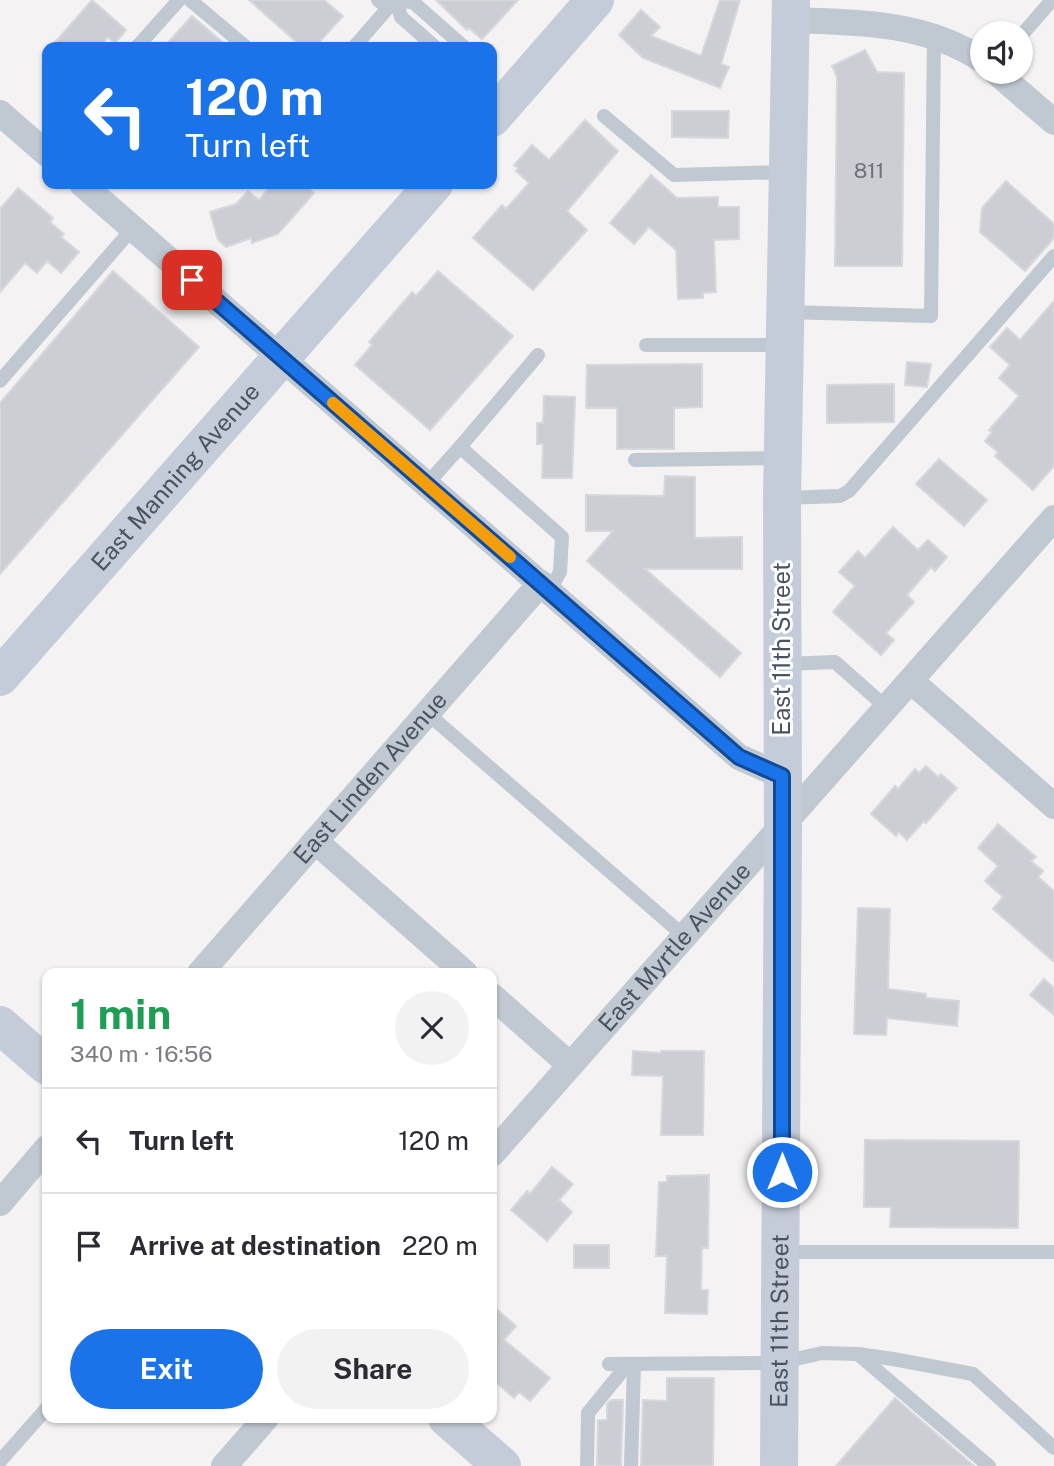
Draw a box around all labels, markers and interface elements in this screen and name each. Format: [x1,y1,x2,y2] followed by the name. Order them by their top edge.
[970,21,1033,84] map controls
[970,21,1033,84] button: sound
[185,68,324,126] text: 120 m
[70,70,161,161] icon: left
[185,127,310,164] text: Turn left
[854,158,884,183] house number: 811
[162,250,222,310] pin
[173,261,211,299] icon: arrive
[85,377,265,576] street label: East Manning Avenue
[767,562,795,736] street label: East 11th Street
[287,686,452,869] street label: East Linden Avenue
[592,856,756,1037] street label: East Myrtle Avenue
[70,989,171,1038] text: 1 min
[395,991,469,1065] button: close
[70,1040,213,1067] text: 340 m · 16:56
[70,1122,108,1160] icon: left
[129,1125,234,1156] text: Turn left
[398,1125,469,1156] text: 120 m
[745,1135,819,1209] position arrow
[70,1227,108,1265] icon: arrive
[129,1230,381,1261] text: Arrive at destination
[402,1230,478,1261] text: 220 m
[764,1234,793,1408] street label: East 11th Street
[70,1329,263,1409] button: Exit
[277,1329,469,1409] button: Share

